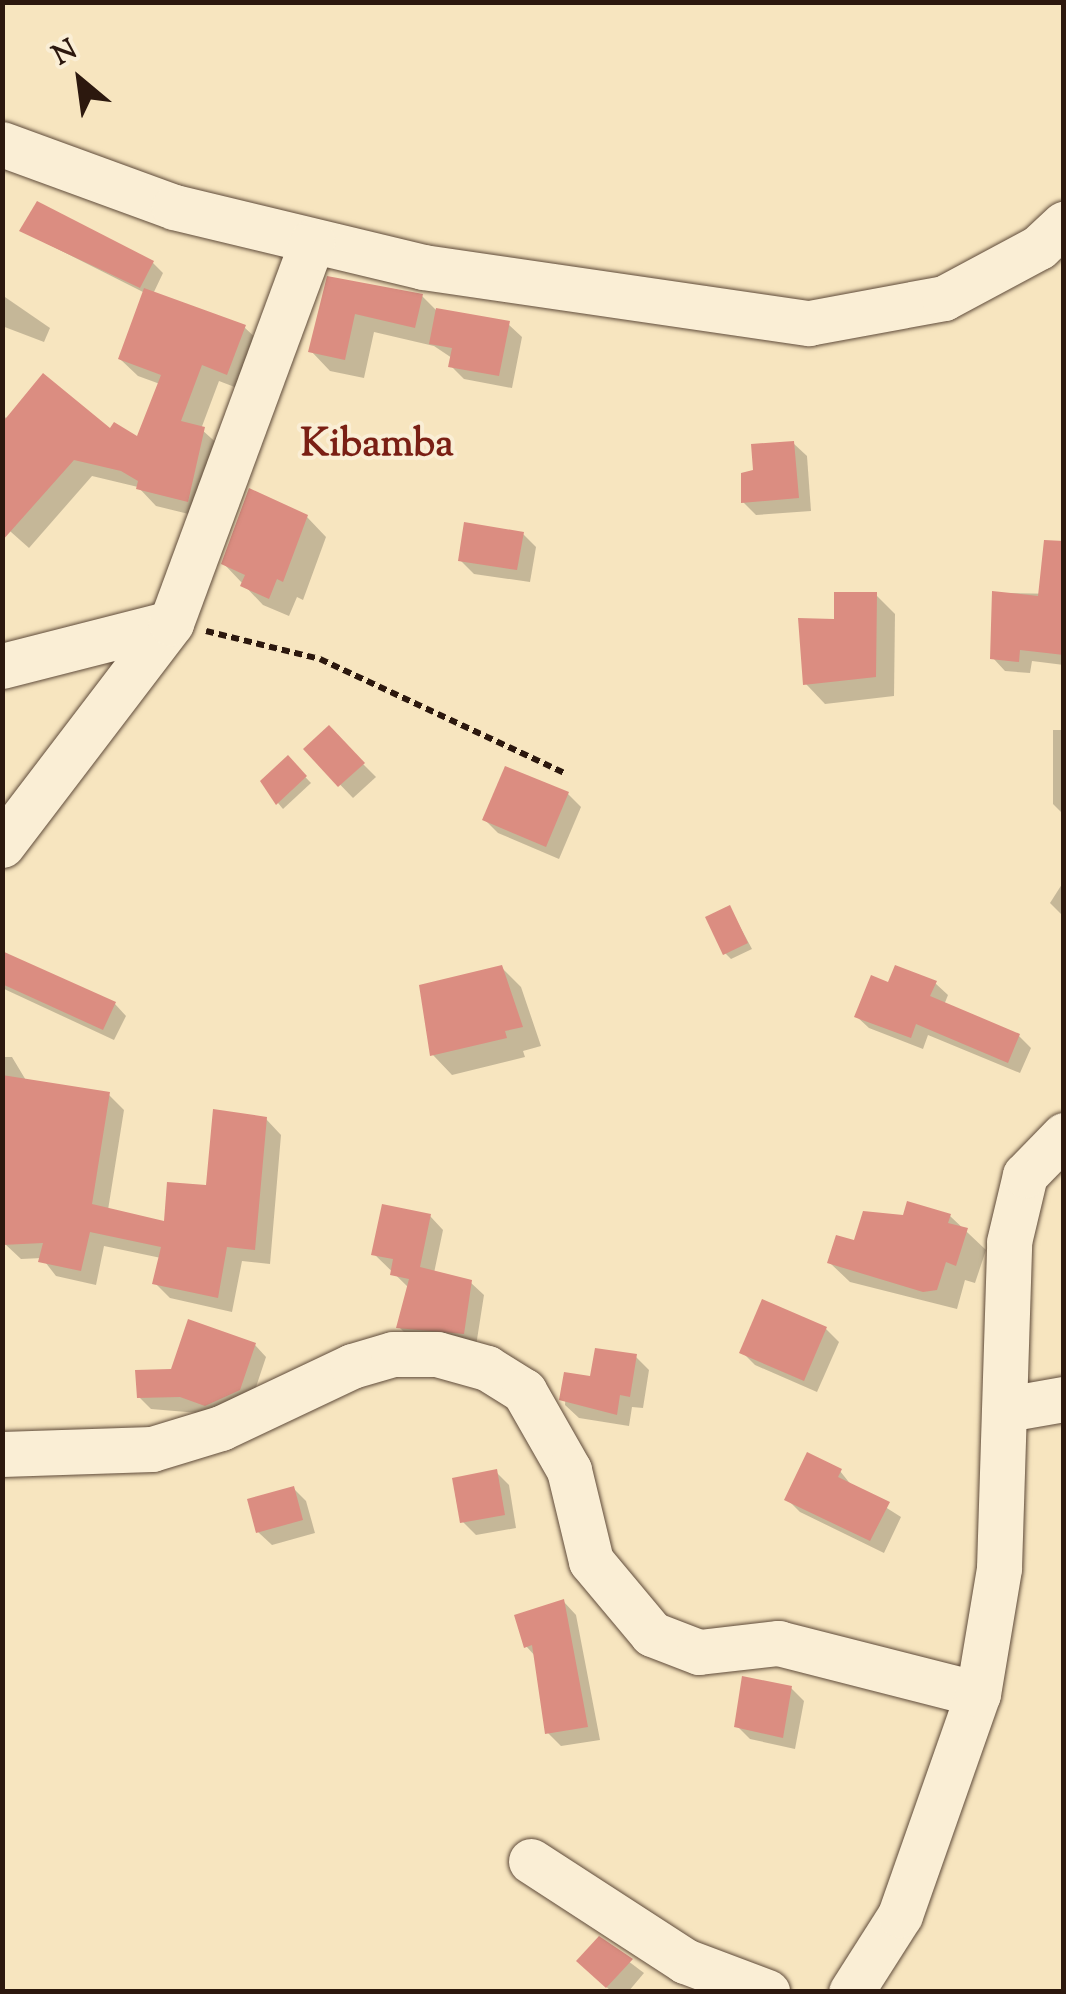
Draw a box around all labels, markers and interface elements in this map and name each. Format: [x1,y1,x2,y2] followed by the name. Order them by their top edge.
[30,30,130,130] north arrow
[46,31,85,77] text: N
[300,422,454,470] district label: Kibamba

